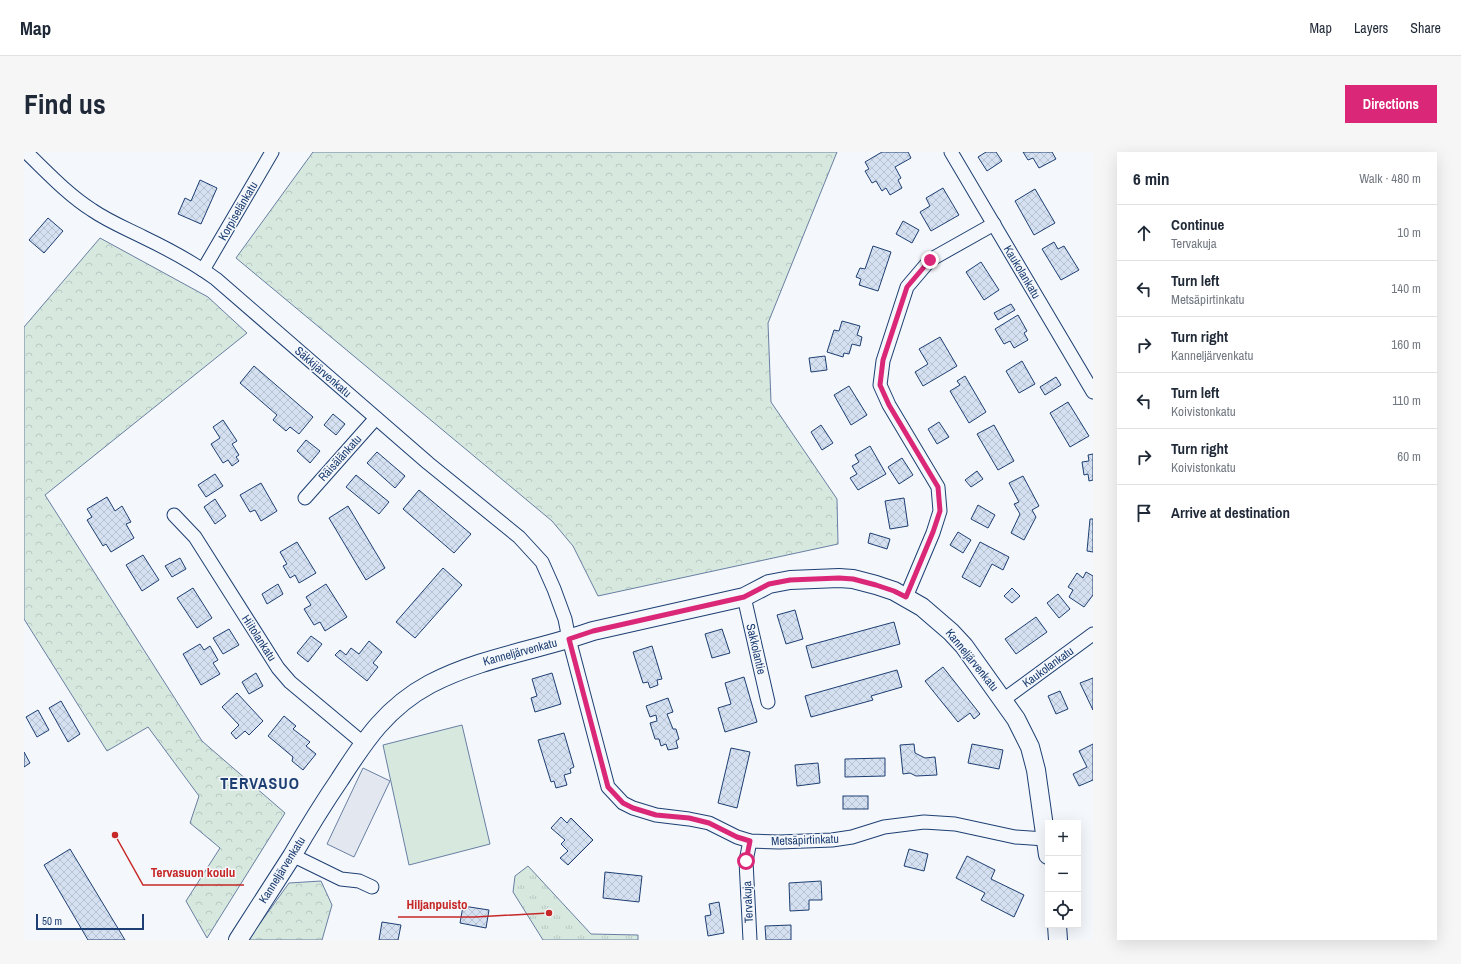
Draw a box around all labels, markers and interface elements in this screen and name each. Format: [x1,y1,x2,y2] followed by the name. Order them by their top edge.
[20,15,51,41] text: Map
[1310,19,1332,37] text: Map
[1354,19,1388,37] text: Layers
[1410,19,1441,37] text: Share
[24,85,106,123] text: Find us
[1345,85,1437,123] button: Directions
[1133,167,1169,190] text: 6 min
[1359,170,1421,187] text: Walk · 480 m
[215,179,261,243] street label: Korpiselänkatu
[1171,214,1224,235] text: Continue
[1133,222,1155,244] icon: ahead
[1397,224,1421,241] text: 10 m
[1171,235,1217,252] text: Tervakuja
[1000,242,1044,302] street label: Kaukolankatu
[921,251,939,269] route end
[1171,270,1219,291] text: Turn left
[1133,278,1155,300] icon: left
[1391,280,1421,297] text: 140 m
[1171,291,1244,308] text: Metsäpirtinkatu
[1171,326,1228,347] text: Turn right
[1133,334,1155,356] icon: right
[1391,336,1421,353] text: 160 m
[291,343,355,401] street label: Säkkijärvenkatu
[1171,347,1253,364] text: Kanneljärvenkatu
[1171,382,1219,403] text: Turn left
[1133,390,1155,412] icon: left
[1392,392,1421,409] text: 110 m
[1171,403,1236,420] text: Koivistonkatu
[315,431,365,485] street label: Räisälänkatu
[1171,438,1228,459] text: Turn right
[1133,446,1155,468] icon: right
[1397,448,1421,465] text: 60 m
[1171,459,1236,476] text: Koivistonkatu
[1133,502,1155,524] icon: arrive
[1171,502,1290,523] text: Arrive at destination
[238,612,280,664] street label: Hiitolankatu
[742,622,770,676] street label: Sakkolantie
[942,625,1002,695] street label: Kanneljärvenkatu
[481,634,559,670] street label: Kanneljärvenkatu
[1019,643,1077,691] street label: Kaukolankatu
[220,772,300,794] district label: TERVASUO
[1045,820,1081,928] map controls
[1045,820,1081,856] button: +
[771,831,839,849] street label: Metsäpirtinkatu
[255,834,309,906] street label: Kanneljärvenkatu
[737,852,755,870] route start
[1045,856,1081,892] button: −
[143,860,244,885] callout: Tervasuon koulu
[151,864,235,881] text: Tervasuon koulu
[739,880,757,923] street label: Tervakuja
[398,892,475,917] callout: Hiljanpuisto
[1045,892,1081,928] button: locate
[406,896,468,913] text: Hiljanpuisto
[36,912,144,931] scale bar
[42,914,62,928] text: 50 m

